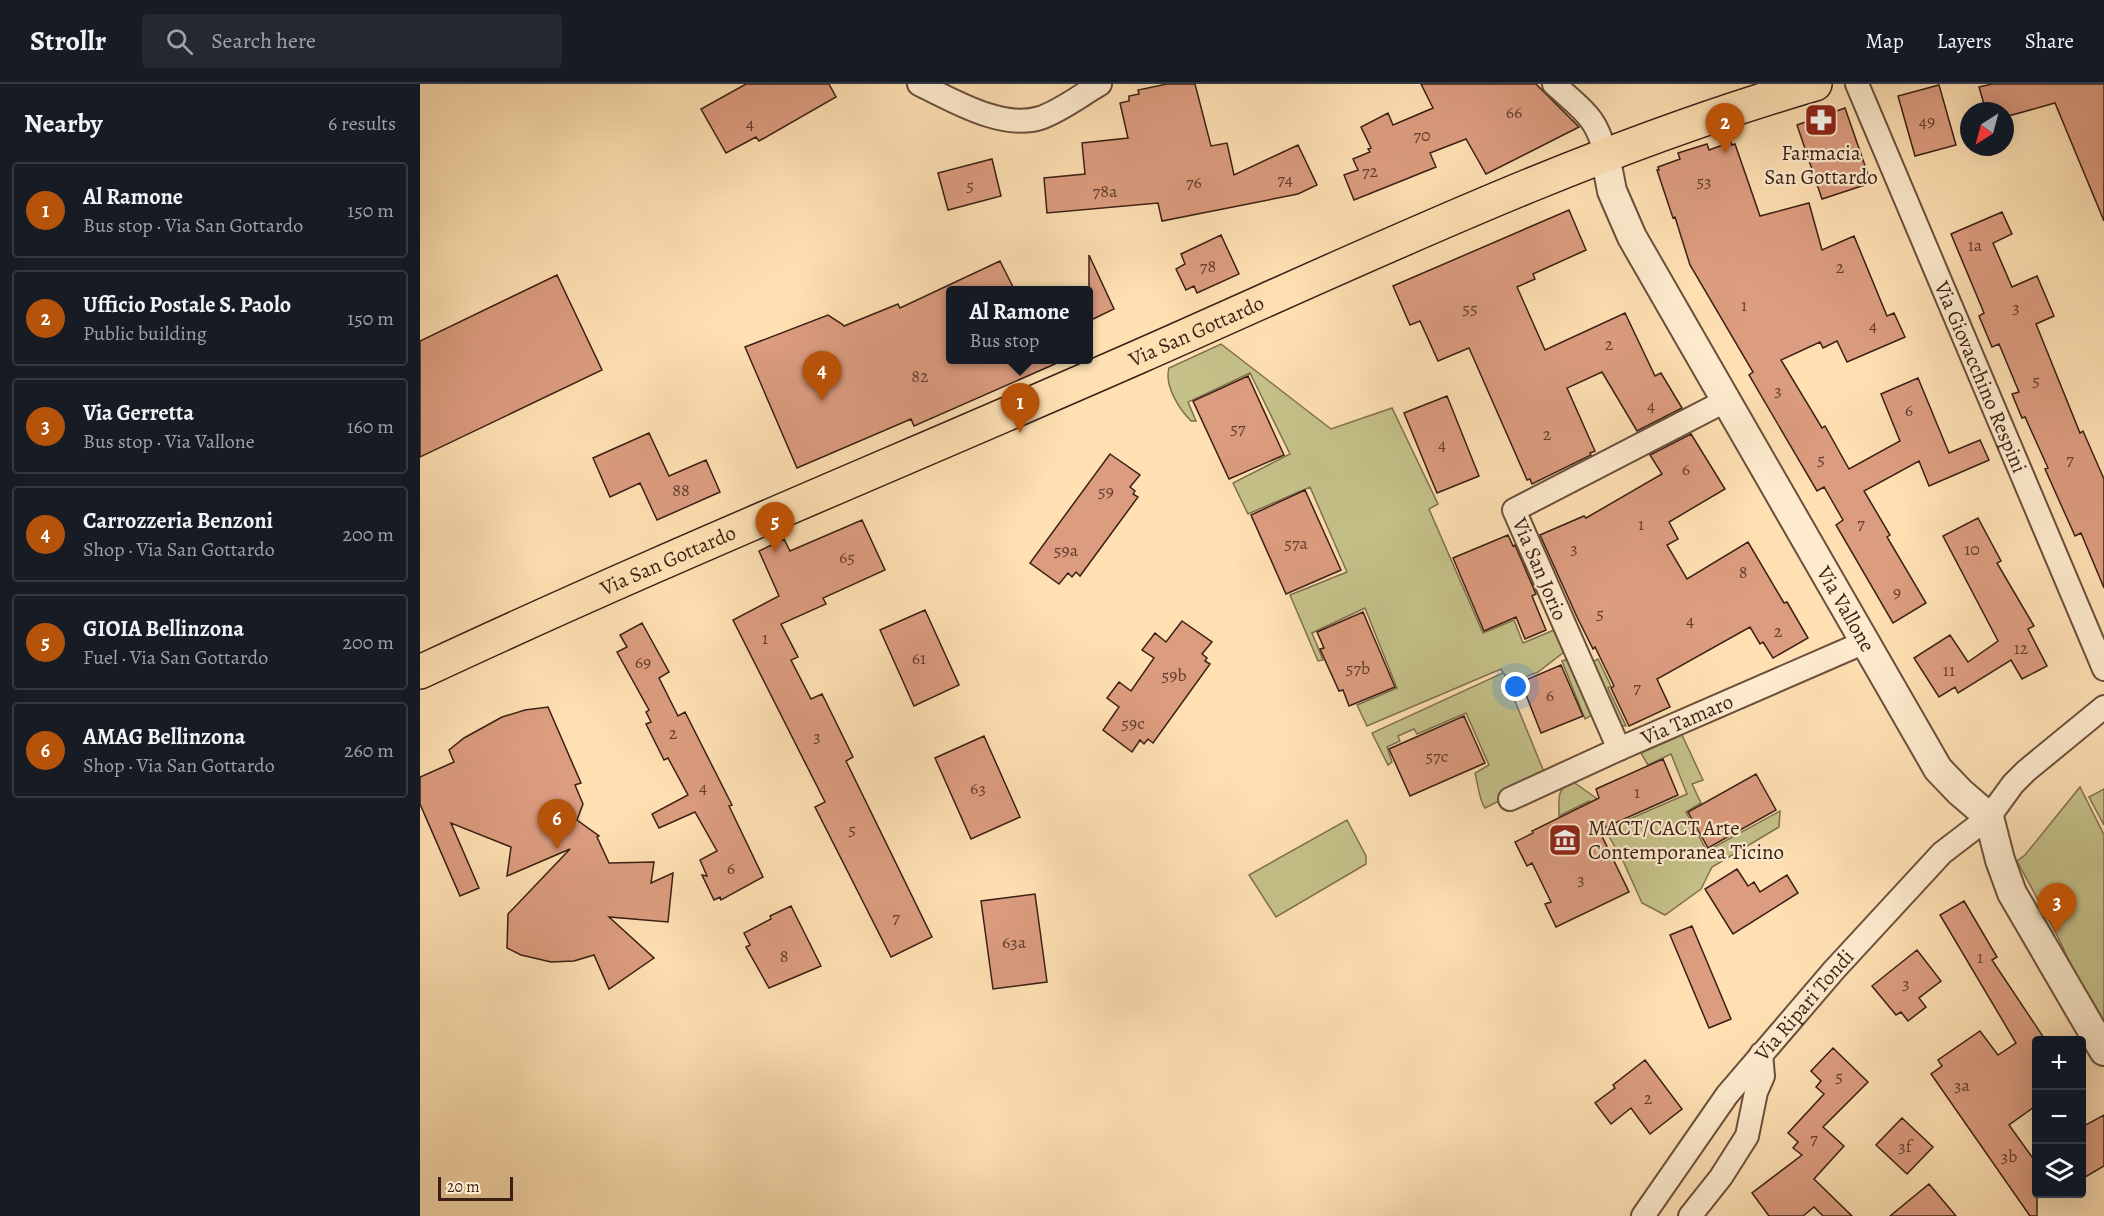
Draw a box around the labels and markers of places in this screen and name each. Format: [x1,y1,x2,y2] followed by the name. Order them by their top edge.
[1803,102,1839,138] pharmacy icon: Farmacia San Gottardo
[1706,104,1744,153] pin: 2
[1764,139,1878,191] place label: Farmacia San Gottardo
[802,352,842,401] pin: 4
[1000,384,1040,433] pin: 1
[756,502,794,552] pin: 5
[538,800,576,849] pin: 6
[1588,814,1784,866] place label: MACT/CACT Arte Contemporanea Ticino
[1547,822,1583,858] museum icon: MACT/CACT Arte Contemporanea Ticino
[2038,884,2076,933] pin: 3

